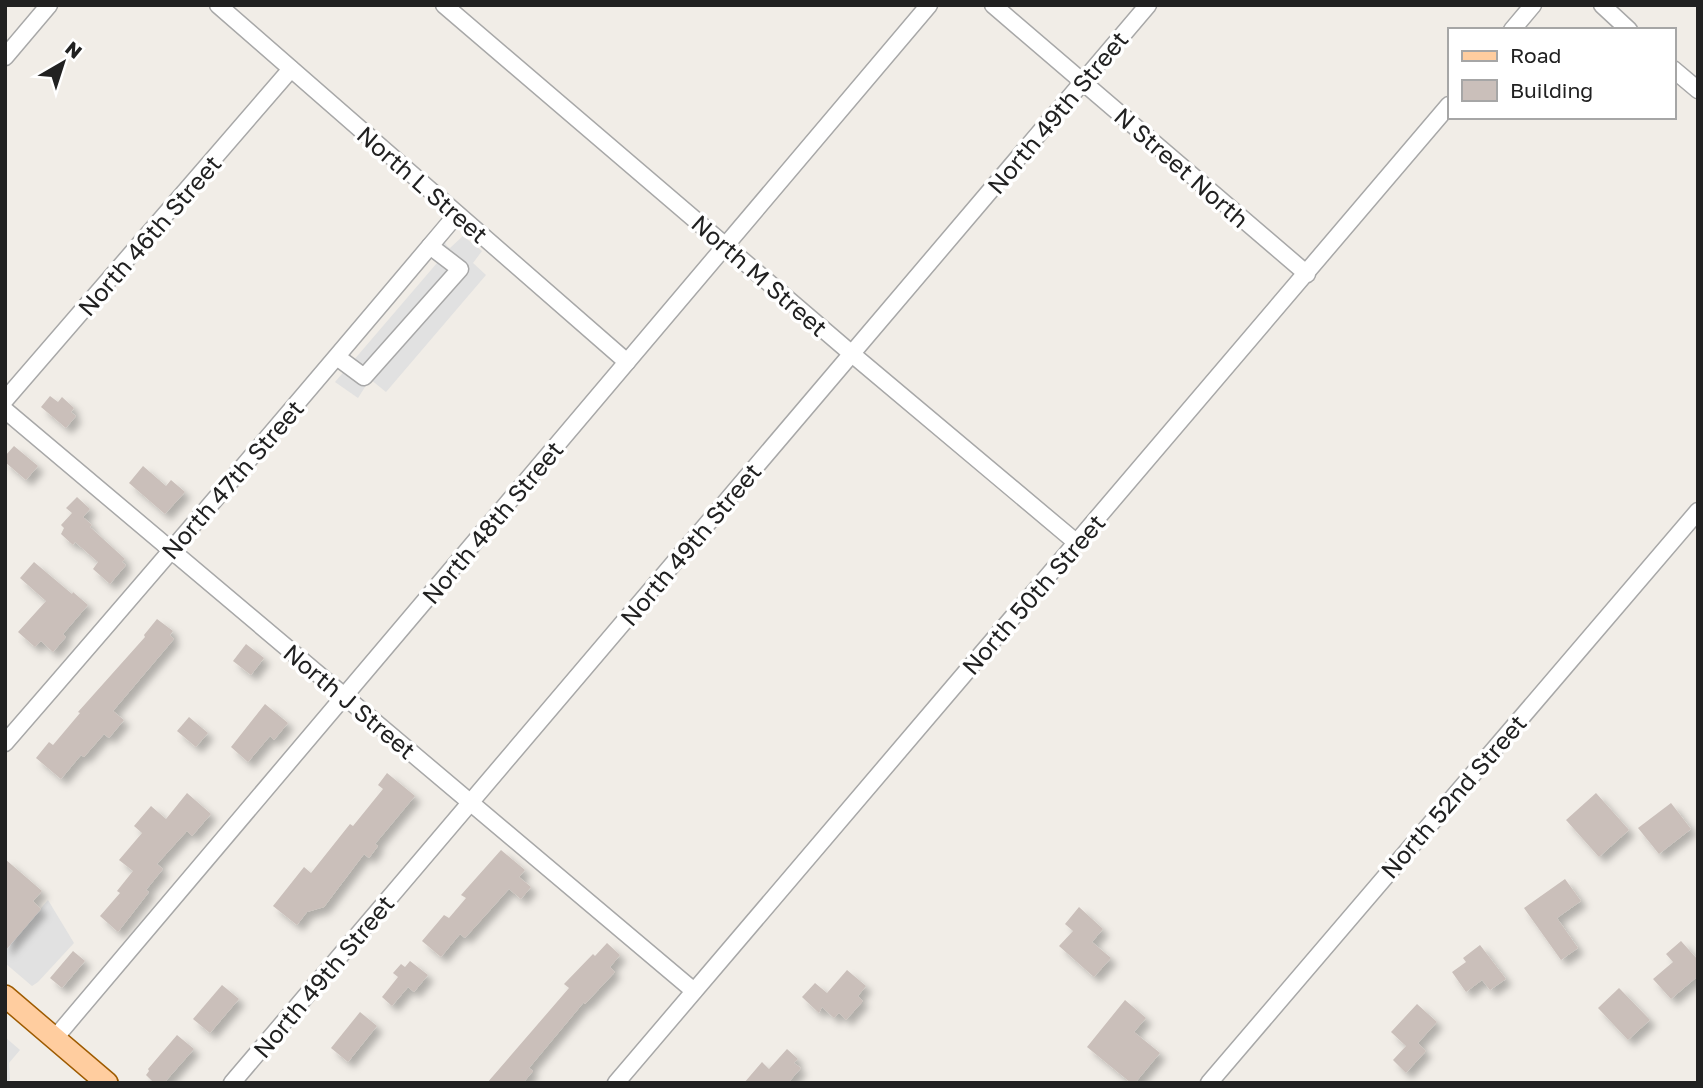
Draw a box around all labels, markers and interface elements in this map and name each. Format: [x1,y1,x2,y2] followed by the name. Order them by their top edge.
[981,25,1133,199] street label: North 49th Street
[28,28,98,98] north arrow
[1448,28,1675,119] legend
[61,36,87,63] text: N
[1510,42,1561,68] text: Road
[1510,77,1593,103] text: Building
[1109,101,1255,233] street label: N Street North
[352,119,494,249] street label: North L Street
[71,149,227,321] street label: North 46th Street
[686,208,834,342] street label: North M Street
[155,393,309,565] street label: North 47th Street
[415,435,569,609] street label: North 48th Street
[614,457,766,631] street label: North 49th Street
[955,508,1111,680] street label: North 50th Street
[278,637,422,765] street label: North J Street
[1374,708,1532,884] street label: North 52nd Street
[247,889,399,1063] street label: North 49th Street

